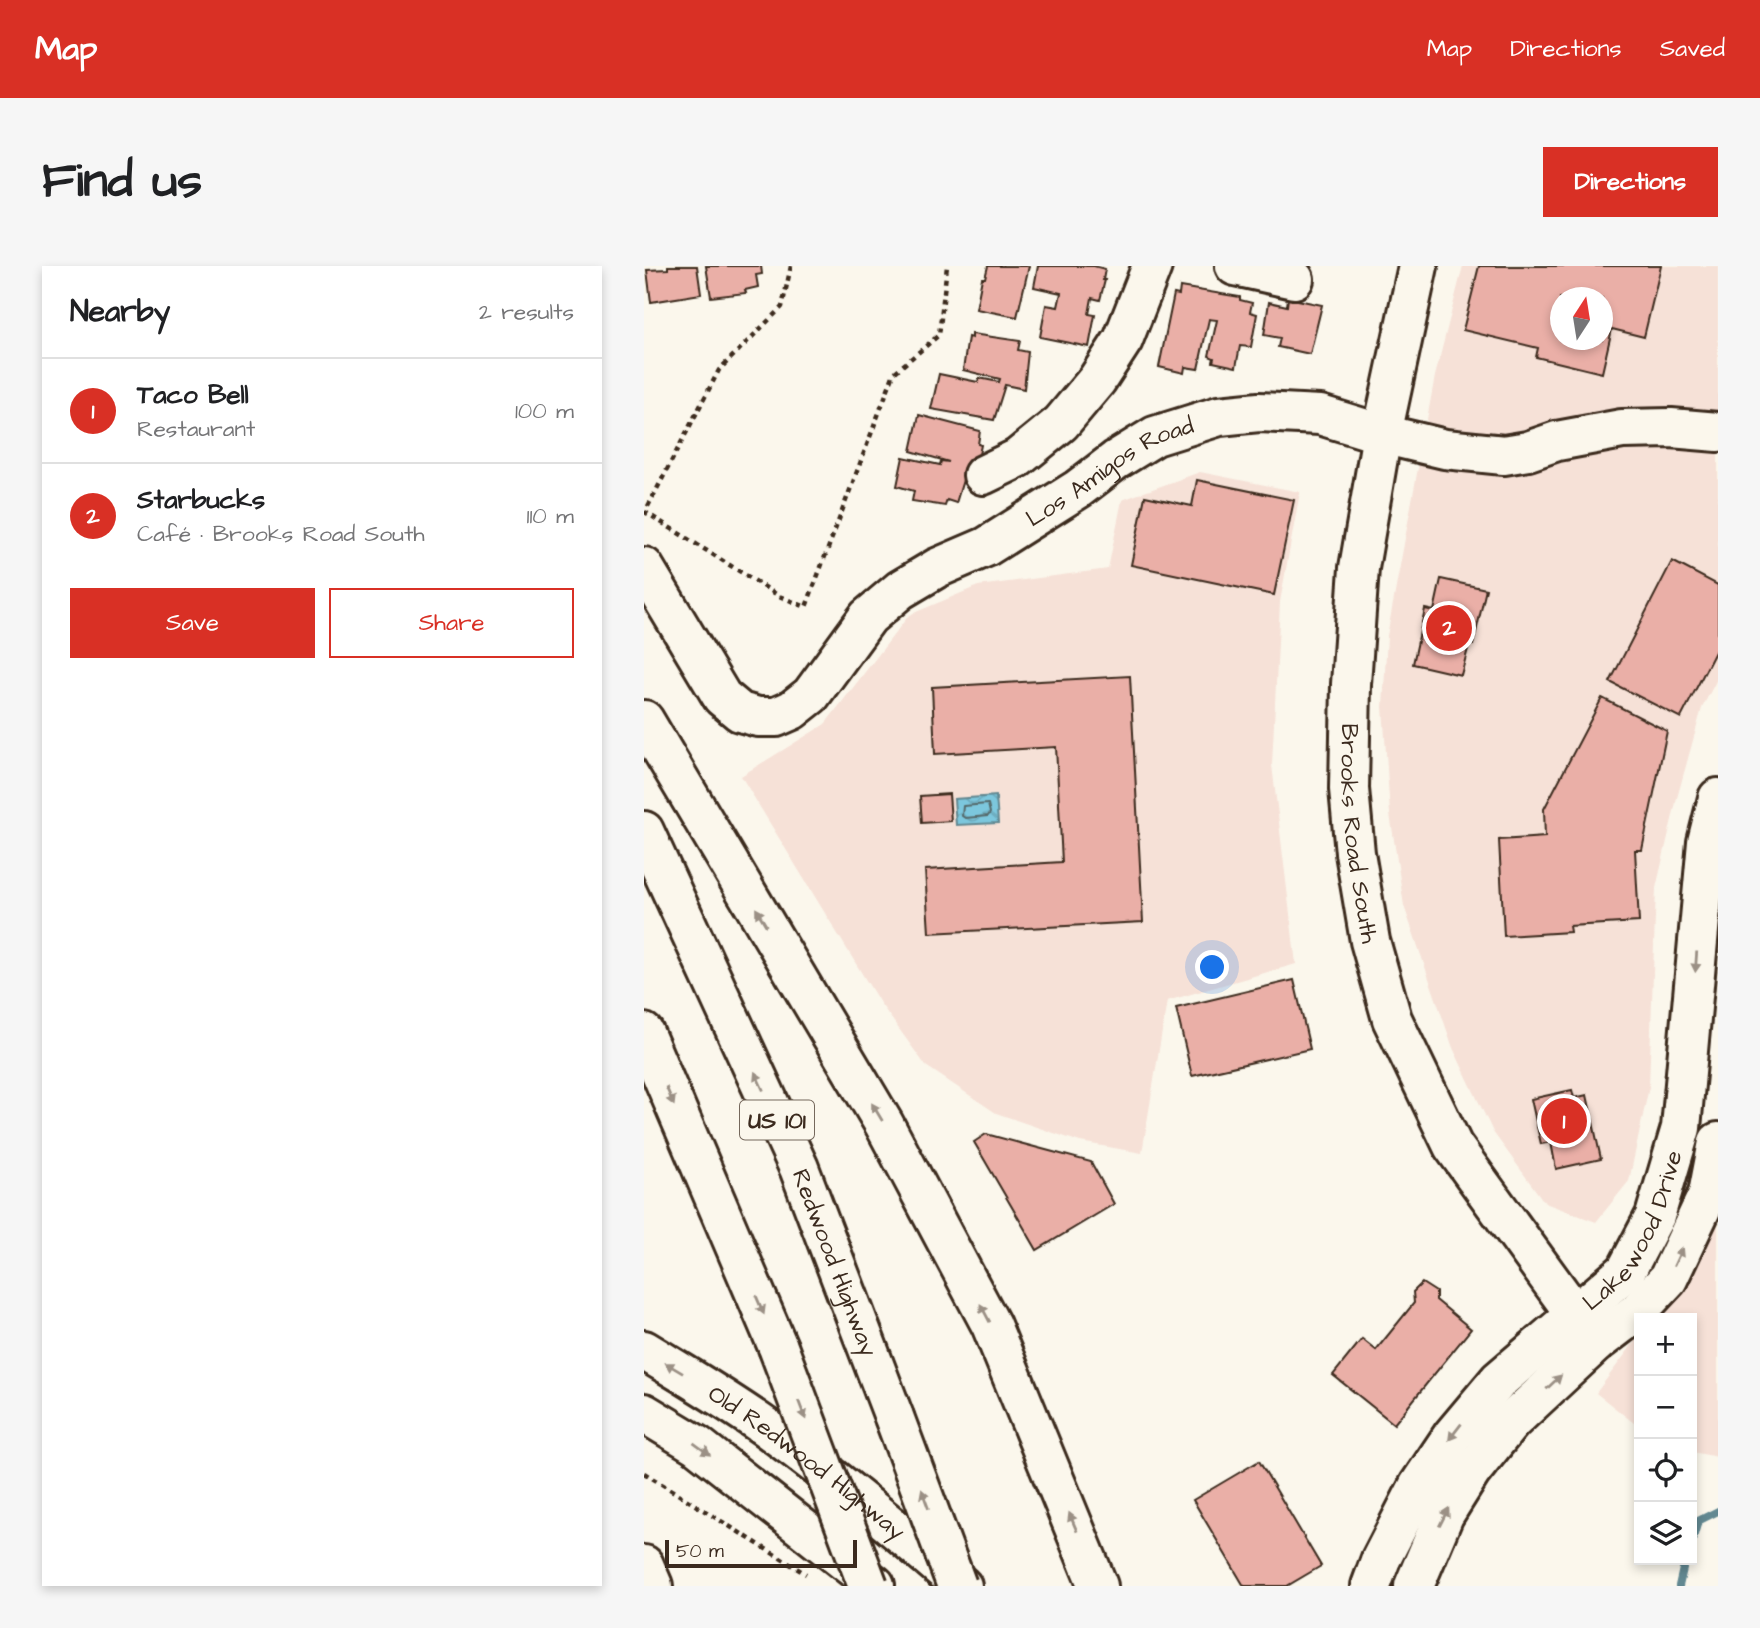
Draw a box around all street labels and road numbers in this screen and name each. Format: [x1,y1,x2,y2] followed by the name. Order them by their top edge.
[1020,409,1198,536] street label: Los Amigos Road
[1331,723,1386,946] street label: Brooks Road South
[740,1100,814,1140] road number: US 101
[1575,1147,1691,1319] street label: Lakewood Drive
[783,1164,885,1362] street label: Redwood Highway
[701,1377,912,1549] street label: Old Redwood Highway

